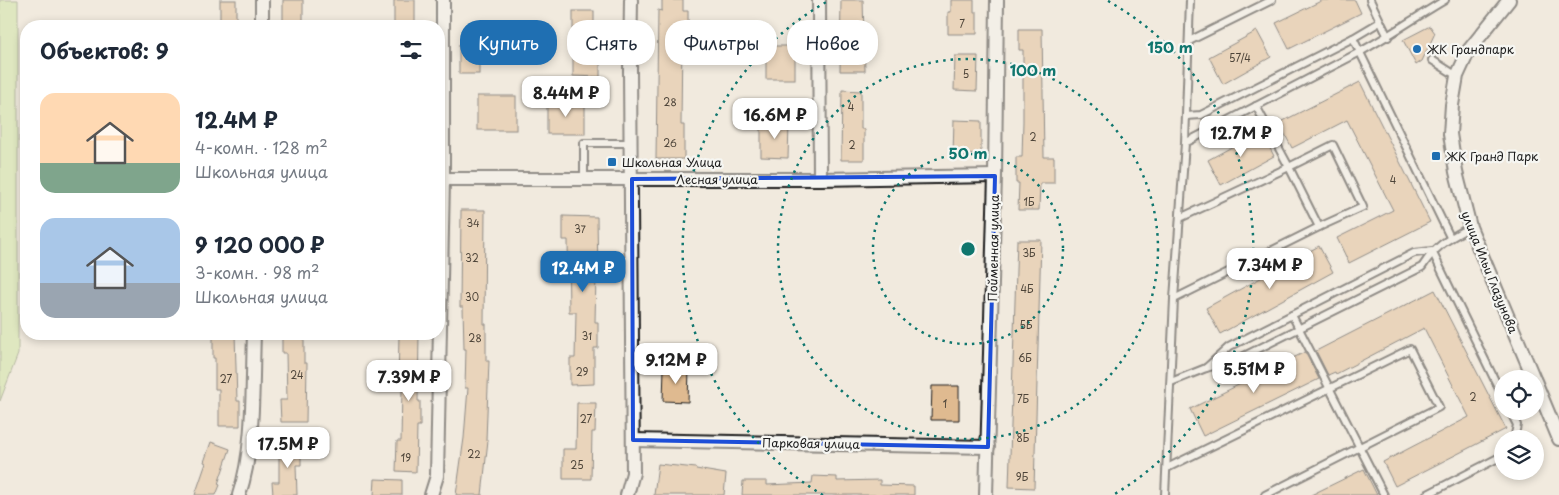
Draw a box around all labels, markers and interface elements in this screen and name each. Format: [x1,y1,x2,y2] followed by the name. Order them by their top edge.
[959,16,965,31] house number: 7
[460,20,557,65] chip: Купить
[567,20,655,65] chip: Снять
[665,20,777,65] chip: Фильтры
[787,20,878,65] chip: Новое
[40,34,169,66] text: Объектов: 9
[1147,35,1193,58] text: 150 m
[397,36,425,64] icon: filters
[1427,40,1515,58] place label: ЖК Грандпарк
[1411,43,1423,55] marker: ЖК Грандпарк
[1229,50,1251,65] house number: 57/4
[1010,58,1056,81] text: 100 m
[963,66,969,81] house number: 5
[520,76,612,118] pin: 8.44M ₽
[533,80,599,104] text: 8.44M ₽
[663,94,677,109] house number: 28
[729,98,821,140] pin: 16.6M ₽
[848,99,855,114] house number: 4
[743,102,807,126] text: 16.6M ₽
[195,103,278,135] text: 12.4M ₽
[80,113,140,173] icon: home
[1195,116,1287,158] pin: 12.7M ₽
[1210,120,1272,144] text: 12.7M ₽
[1029,129,1037,144] house number: 2
[195,135,328,159] text: 4-комн. · 128 m²
[663,135,677,150] house number: 26
[848,137,856,152] house number: 2
[949,141,987,164] text: 50 m
[1446,147,1539,165] place label: ЖК Гранд Парк
[1430,150,1442,162] marker: ЖК Гранд Парк
[622,153,722,171] place label: Школьная Улица
[606,156,618,168] marker: Школьная Улица
[195,159,328,183] text: Школьная улица
[676,170,758,188] street label: Лесная улица
[1390,172,1397,187] house number: 4
[983,194,1003,302] street label: Пойменная улица
[1024,194,1035,209] house number: 1Б
[1457,208,1523,336] street label: улица Ильи Глазунова
[466,215,480,230] house number: 34
[574,221,587,236] house number: 37
[195,228,325,260] text: 9 120 000 ₽
[80,238,140,298] icon: home
[959,240,977,258] centre of rings
[1022,245,1036,260] house number: 3Б
[1224,248,1316,290] pin: 7.34M ₽
[465,250,479,265] house number: 32
[537,250,629,293] pin: 12.4M ₽
[1238,252,1302,276] text: 7.34M ₽
[552,255,614,279] text: 12.4M ₽
[195,260,320,284] text: 3-комн. · 98 m²
[1020,281,1034,296] house number: 4Б
[195,284,328,308] text: Школьная улица
[465,289,479,304] house number: 30
[1020,317,1033,332] house number: 5Б
[582,328,592,343] house number: 31
[468,330,482,345] house number: 28
[630,342,722,385] pin: 9.12M ₽
[645,347,707,371] text: 9.12M ₽
[1018,350,1032,365] house number: 6Б
[1208,352,1300,394] pin: 5.51M ₽
[1223,356,1285,380] text: 5.51M ₽
[363,360,455,402] pin: 7.39M ₽
[377,364,441,388] text: 7.39M ₽
[576,364,589,379] house number: 29
[290,367,304,382] house number: 24
[1494,370,1544,480] map controls
[1494,370,1544,420] button: locate
[220,371,233,386] house number: 27
[1469,389,1477,404] house number: 2
[1017,391,1030,406] house number: 7Б
[943,396,947,411] house number: 1
[580,411,593,426] house number: 27
[242,426,334,469] pin: 17.5M ₽
[1017,430,1030,445] house number: 8Б
[1494,430,1544,480] button: layers
[258,431,318,455] text: 17.5M ₽
[762,433,860,453] street label: Парковая улица
[467,446,481,461] house number: 22
[401,450,411,465] house number: 19
[570,457,584,472] house number: 25
[1016,469,1029,484] house number: 9Б

